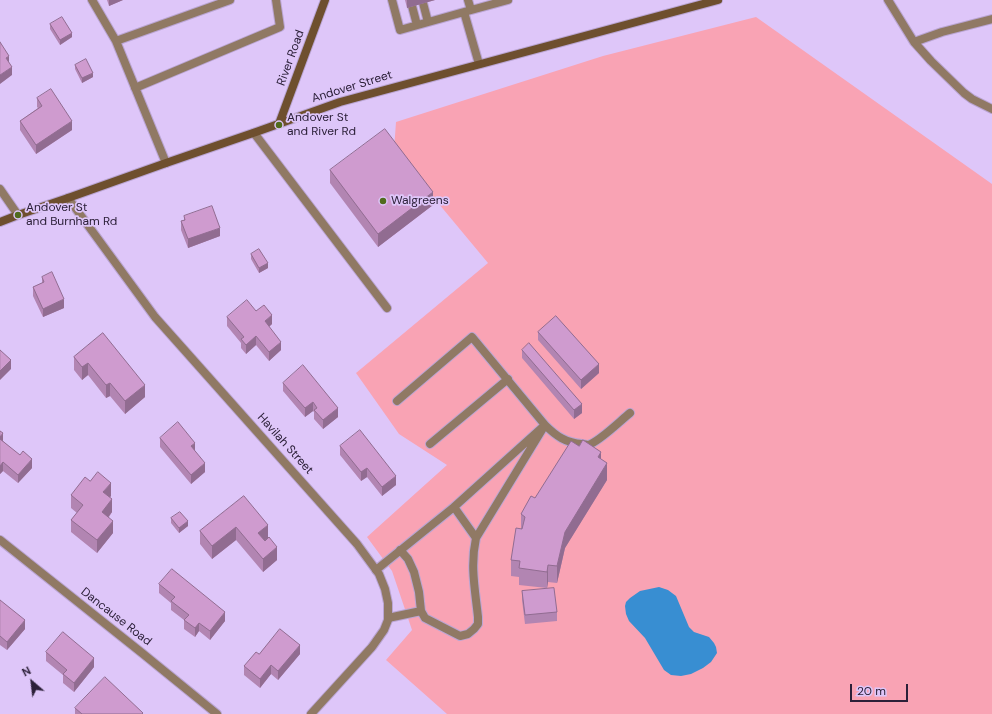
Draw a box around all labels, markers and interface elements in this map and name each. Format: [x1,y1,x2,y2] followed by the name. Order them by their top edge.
[274,28,308,88] street label: River Road
[310,68,394,106] street label: Andover Street
[287,111,356,139] place label: Andover St and River Rd
[274,120,284,130] marker: Andover St and River Rd
[391,194,449,208] place label: Walgreens
[378,196,388,206] marker: Walgreens
[26,201,117,229] place label: Andover St and Burnham Rd
[13,210,23,220] marker: Andover St and Burnham Rd
[254,411,316,477] street label: Havilah Street
[78,585,154,649] street label: Dancause Road
[12,662,52,702] north arrow
[20,663,33,679] text: N
[852,676,910,702] scale bar
[857,683,886,699] text: 20 m

